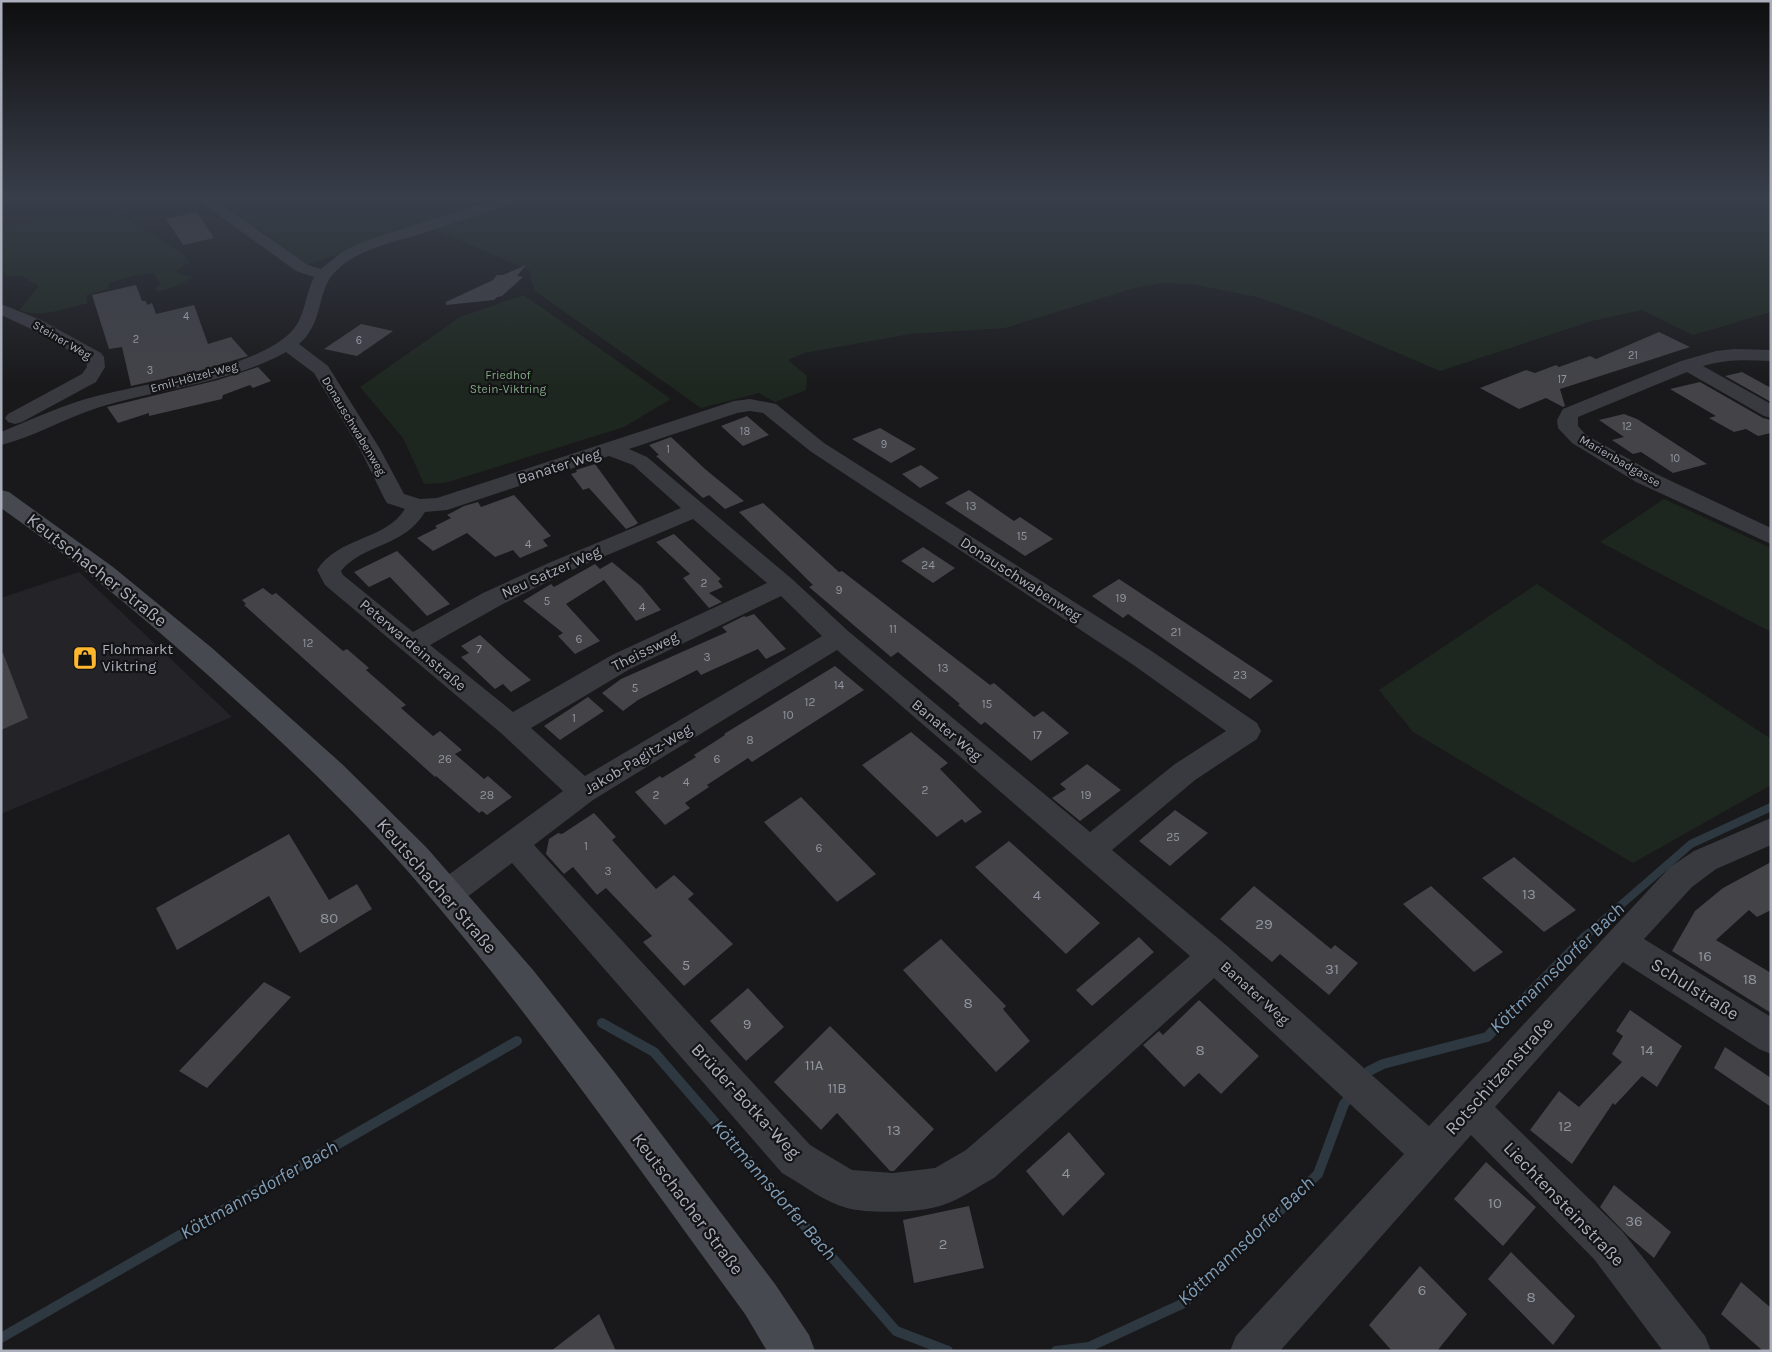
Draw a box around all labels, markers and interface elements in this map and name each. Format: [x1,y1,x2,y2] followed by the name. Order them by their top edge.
[183,310,189,323] house number: 4
[30,318,94,363] street label: Steiner Weg
[133,333,139,346] house number: 2
[356,334,362,347] house number: 6
[1628,349,1638,362] house number: 21
[149,359,239,395] street label: Emil-Hölzel-Weg
[147,364,153,377] house number: 3
[470,368,546,396] park label: Friedhof Stein-Viktring
[1558,373,1566,386] house number: 17
[319,374,389,478] street label: Donauschwabenweg
[1622,420,1632,433] house number: 12
[740,425,750,438] house number: 18
[1577,432,1663,490] street label: Marienbadgasse
[881,438,887,451] house number: 9
[666,443,670,456] house number: 1
[515,444,603,488] street label: Banater Weg
[1670,452,1680,465] house number: 10
[965,499,977,513] house number: 13
[22,508,172,632] street label: Keutschacher Straße
[1017,529,1028,543] house number: 15
[957,533,1085,625] street label: Donauschwabenweg
[525,537,532,551] house number: 4
[499,542,604,602] street label: Neu Satzer Weg
[921,558,935,572] house number: 24
[701,576,708,590] house number: 2
[836,583,843,597] house number: 9
[1116,591,1126,605] house number: 19
[544,594,551,608] house number: 5
[356,595,470,695] street label: Peterwardeinstraße
[639,600,646,614] house number: 4
[889,622,897,636] house number: 11
[1171,625,1181,639] house number: 21
[609,627,682,675] street label: Theissweg
[576,632,583,646] house number: 6
[303,636,314,650] house number: 12
[102,640,173,675] place label: Flohmarkt Viktring
[476,642,482,656] house number: 7
[72,645,98,671] shop icon: Flohmarkt Viktring
[703,650,711,664] house number: 3
[937,661,949,675] house number: 13
[1233,668,1247,682] house number: 23
[834,678,845,692] house number: 14
[632,681,639,695] house number: 5
[805,695,816,709] house number: 12
[908,695,986,765] street label: Banater Weg
[982,697,993,711] house number: 15
[782,708,794,722] house number: 10
[572,711,576,725] house number: 1
[581,720,695,798] street label: Jakob-Pagitz-Weg
[1032,728,1042,742] house number: 17
[746,733,754,747] house number: 8
[438,752,452,766] house number: 26
[714,752,721,766] house number: 6
[683,775,690,789] house number: 4
[922,783,929,797] house number: 2
[480,788,494,802] house number: 28
[653,788,660,802] house number: 2
[1081,788,1091,802] house number: 19
[372,814,502,958] street label: Keutschacher Straße
[1166,830,1180,844] house number: 25
[584,839,588,853] house number: 1
[816,841,823,855] house number: 6
[604,864,612,878] house number: 3
[1522,885,1536,903] house number: 13
[1033,886,1042,904] house number: 4
[1485,898,1629,1038] water label: Köttmannsdorfer Bach
[320,909,338,927] house number: 80
[1255,915,1273,933] house number: 29
[1698,947,1712,965] house number: 16
[1647,953,1743,1025] street label: Schulstraße
[682,956,690,974] house number: 5
[1217,957,1293,1029] street label: Banater Weg
[1325,960,1339,978] house number: 31
[1743,970,1757,988] house number: 18
[963,994,973,1012] house number: 8
[1440,1013,1558,1139] street label: Rotschitzenstraße
[743,1015,751,1033] house number: 9
[687,1039,805,1163] street label: Brüder-Botka-Weg
[1195,1041,1205,1059] house number: 8
[1640,1041,1654,1059] house number: 14
[805,1056,824,1074] house number: 11A
[827,1079,847,1097] house number: 11B
[707,1115,841,1265] water label: Köttmannsdorfer Bach
[1558,1117,1572,1135] house number: 12
[887,1121,901,1139] house number: 13
[627,1129,749,1279] street label: Keutschacher Straße
[176,1136,342,1244] water label: Köttmannsdorfer Bach
[1499,1137,1629,1271] street label: Liechtensteinstraße
[1062,1164,1071,1182] house number: 4
[1173,1172,1319,1310] water label: Köttmannsdorfer Bach
[1488,1194,1502,1212] house number: 10
[1625,1212,1643,1230] house number: 36
[939,1235,947,1253] house number: 2
[1418,1281,1426,1299] house number: 6
[1526,1288,1536,1306] house number: 8

